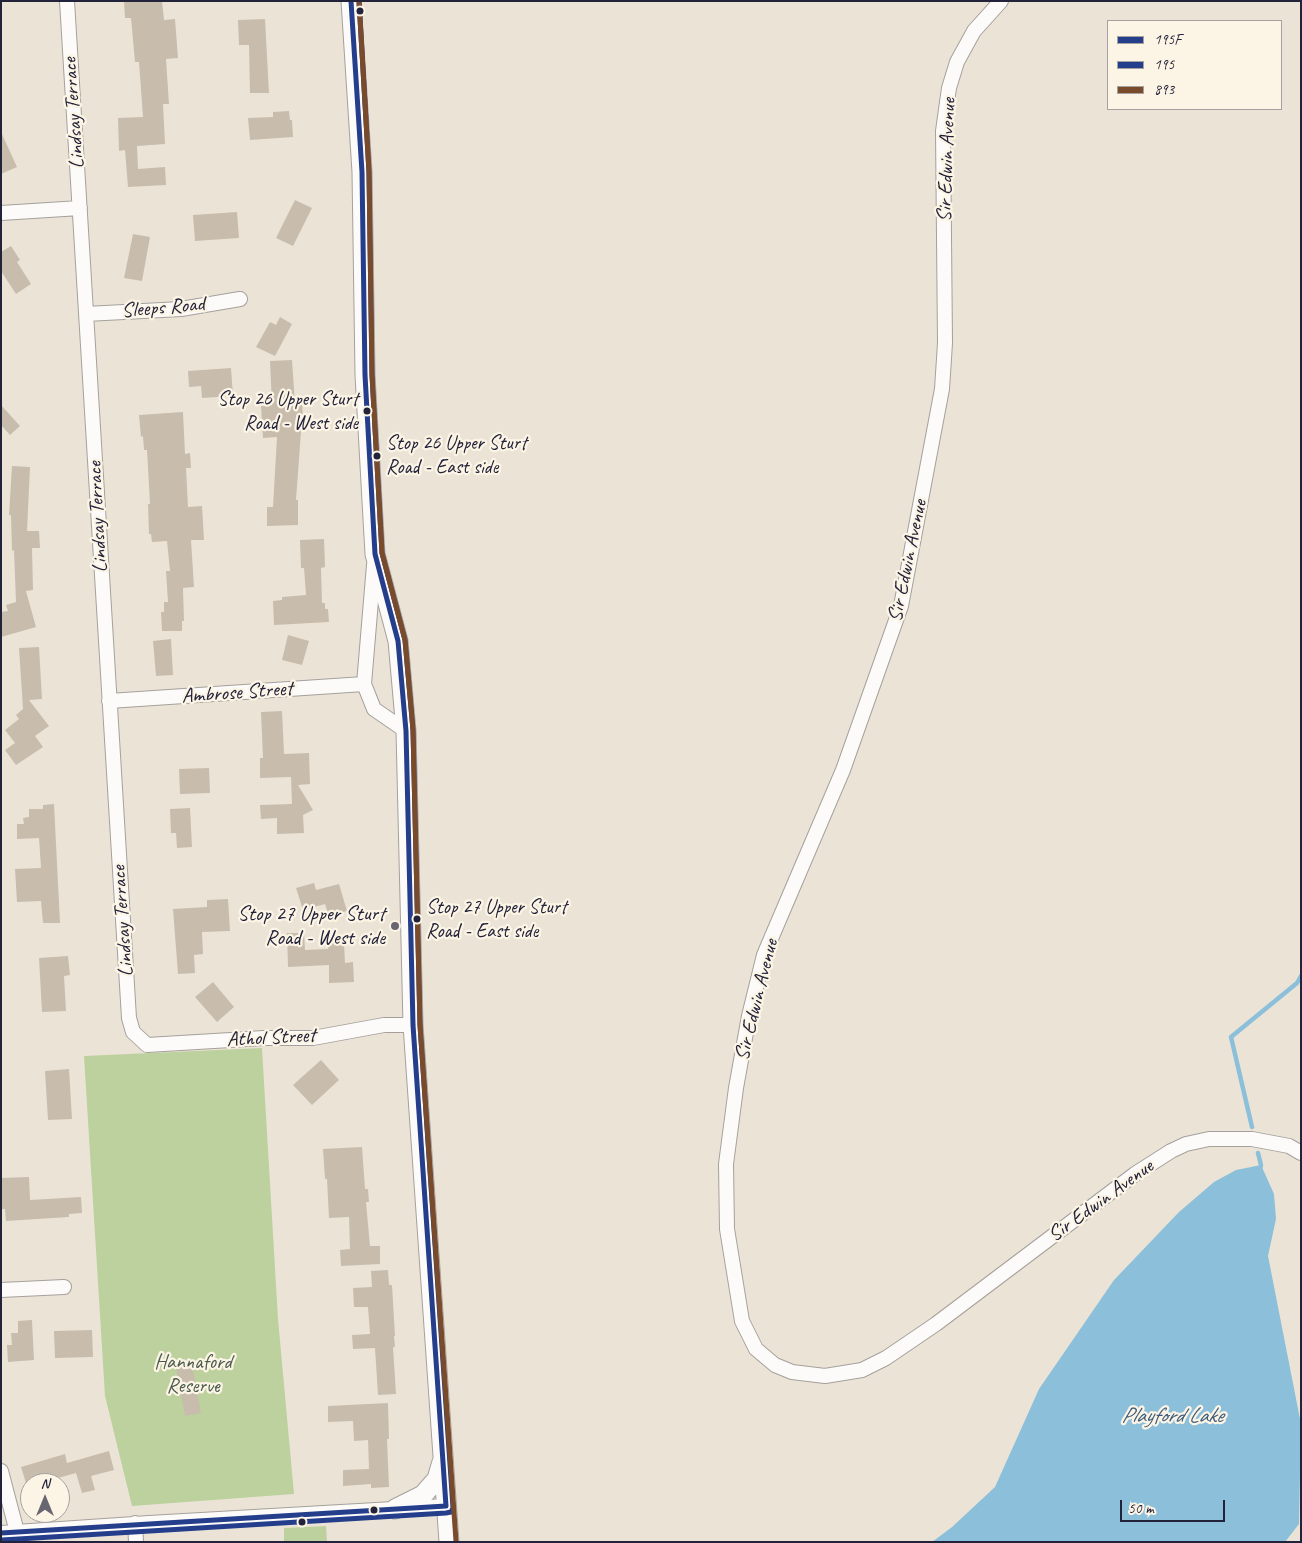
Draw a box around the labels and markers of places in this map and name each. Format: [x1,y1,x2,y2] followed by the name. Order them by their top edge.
[355,6,365,16] unlabelled marker
[218,388,358,435] place label: Stop 26 Upper Sturt Road - West side
[362,406,372,416] marker: Stop 26 Upper Sturt Road - West side
[386,432,526,479] place label: Stop 26 Upper Sturt Road - East side
[372,451,382,461] marker: Stop 26 Upper Sturt Road - East side
[426,896,566,943] place label: Stop 27 Upper Sturt Road - East side
[237,901,385,951] place label: Stop 27 Upper Sturt Road - West side
[412,914,422,924] marker: Stop 27 Upper Sturt Road - East side
[389,920,401,932] marker: Stop 27 Upper Sturt Road - West side
[369,1505,379,1515] unlabelled marker
[297,1517,307,1527] unlabelled marker

